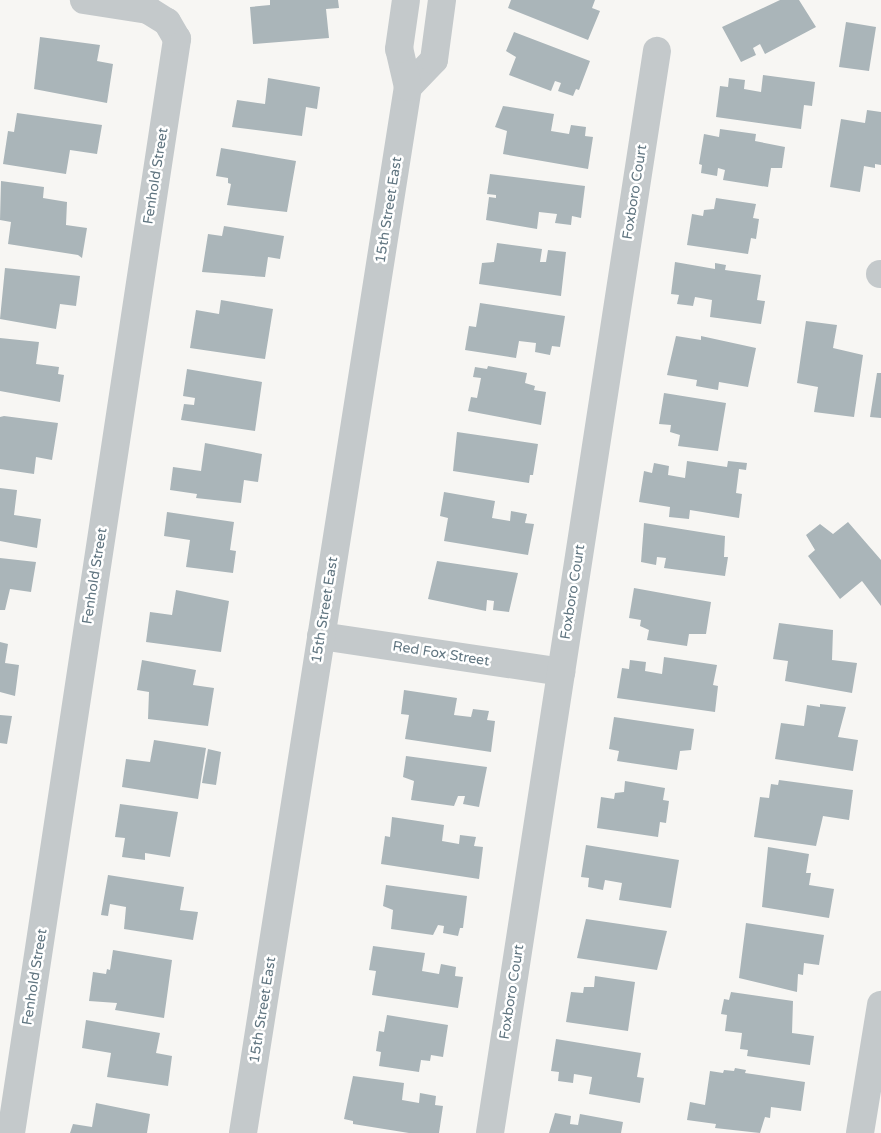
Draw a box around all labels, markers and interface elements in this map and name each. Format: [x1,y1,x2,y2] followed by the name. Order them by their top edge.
[140,127,172,225] street label: Fenhold Street
[619,143,651,241] street label: Foxboro Court
[372,156,406,264] street label: 15th Street East
[79,527,111,625] street label: Fenhold Street
[557,543,589,641] street label: Foxboro Court
[308,556,342,664] street label: 15th Street East
[391,638,491,670] street label: Red Fox Street
[19,928,51,1026] street label: Fenhold Street
[496,943,528,1041] street label: Foxboro Court
[246,956,280,1064] street label: 15th Street East

